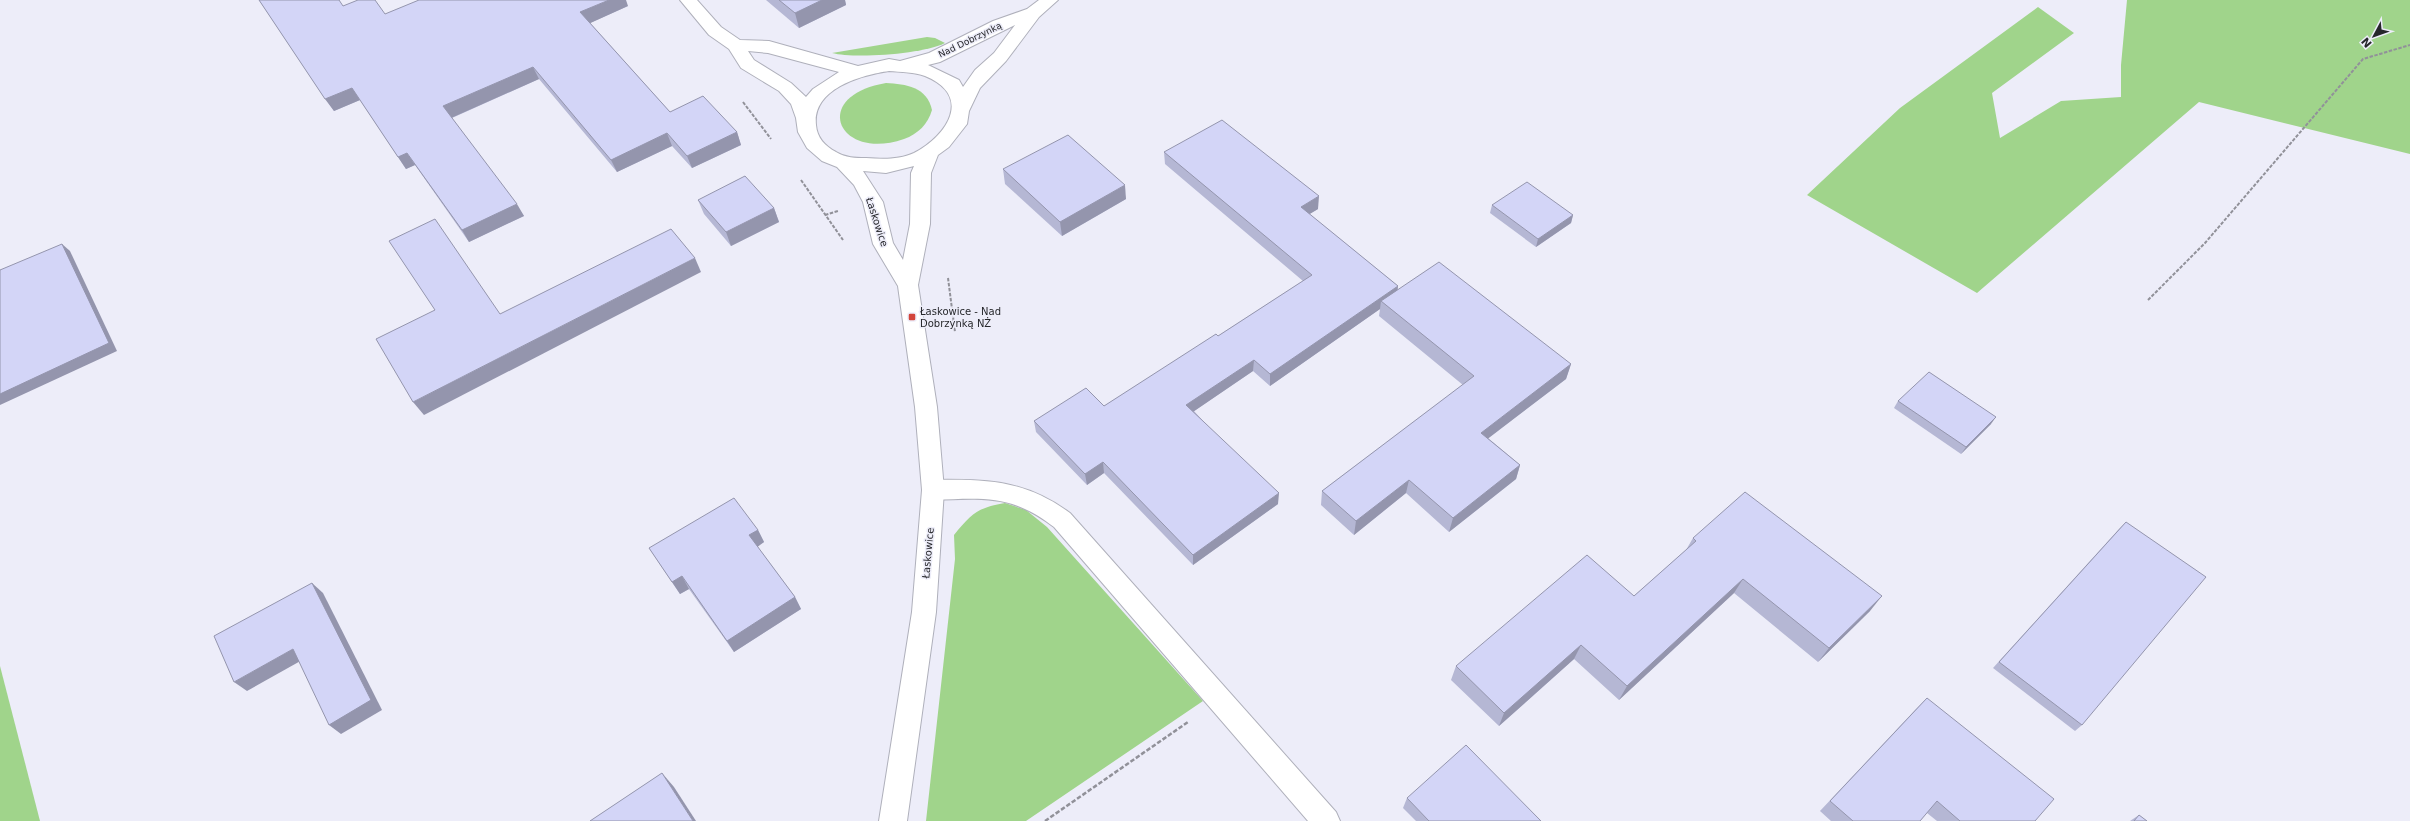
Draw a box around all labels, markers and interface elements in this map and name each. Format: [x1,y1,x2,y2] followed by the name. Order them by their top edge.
[2354,16,2394,56] north arrow
[937,20,1004,60] street label: Nad Dobrzynką
[2359,34,2375,50] text: N
[864,195,890,248] street label: Łaskowice
[919,306,1001,329] place label: Łaskowice - Nad Dobrzynką NŻ
[907,312,917,322] marker: Łaskowice - Nad Dobrzynką NŻ
[920,527,936,580] street label: Łaskowice

